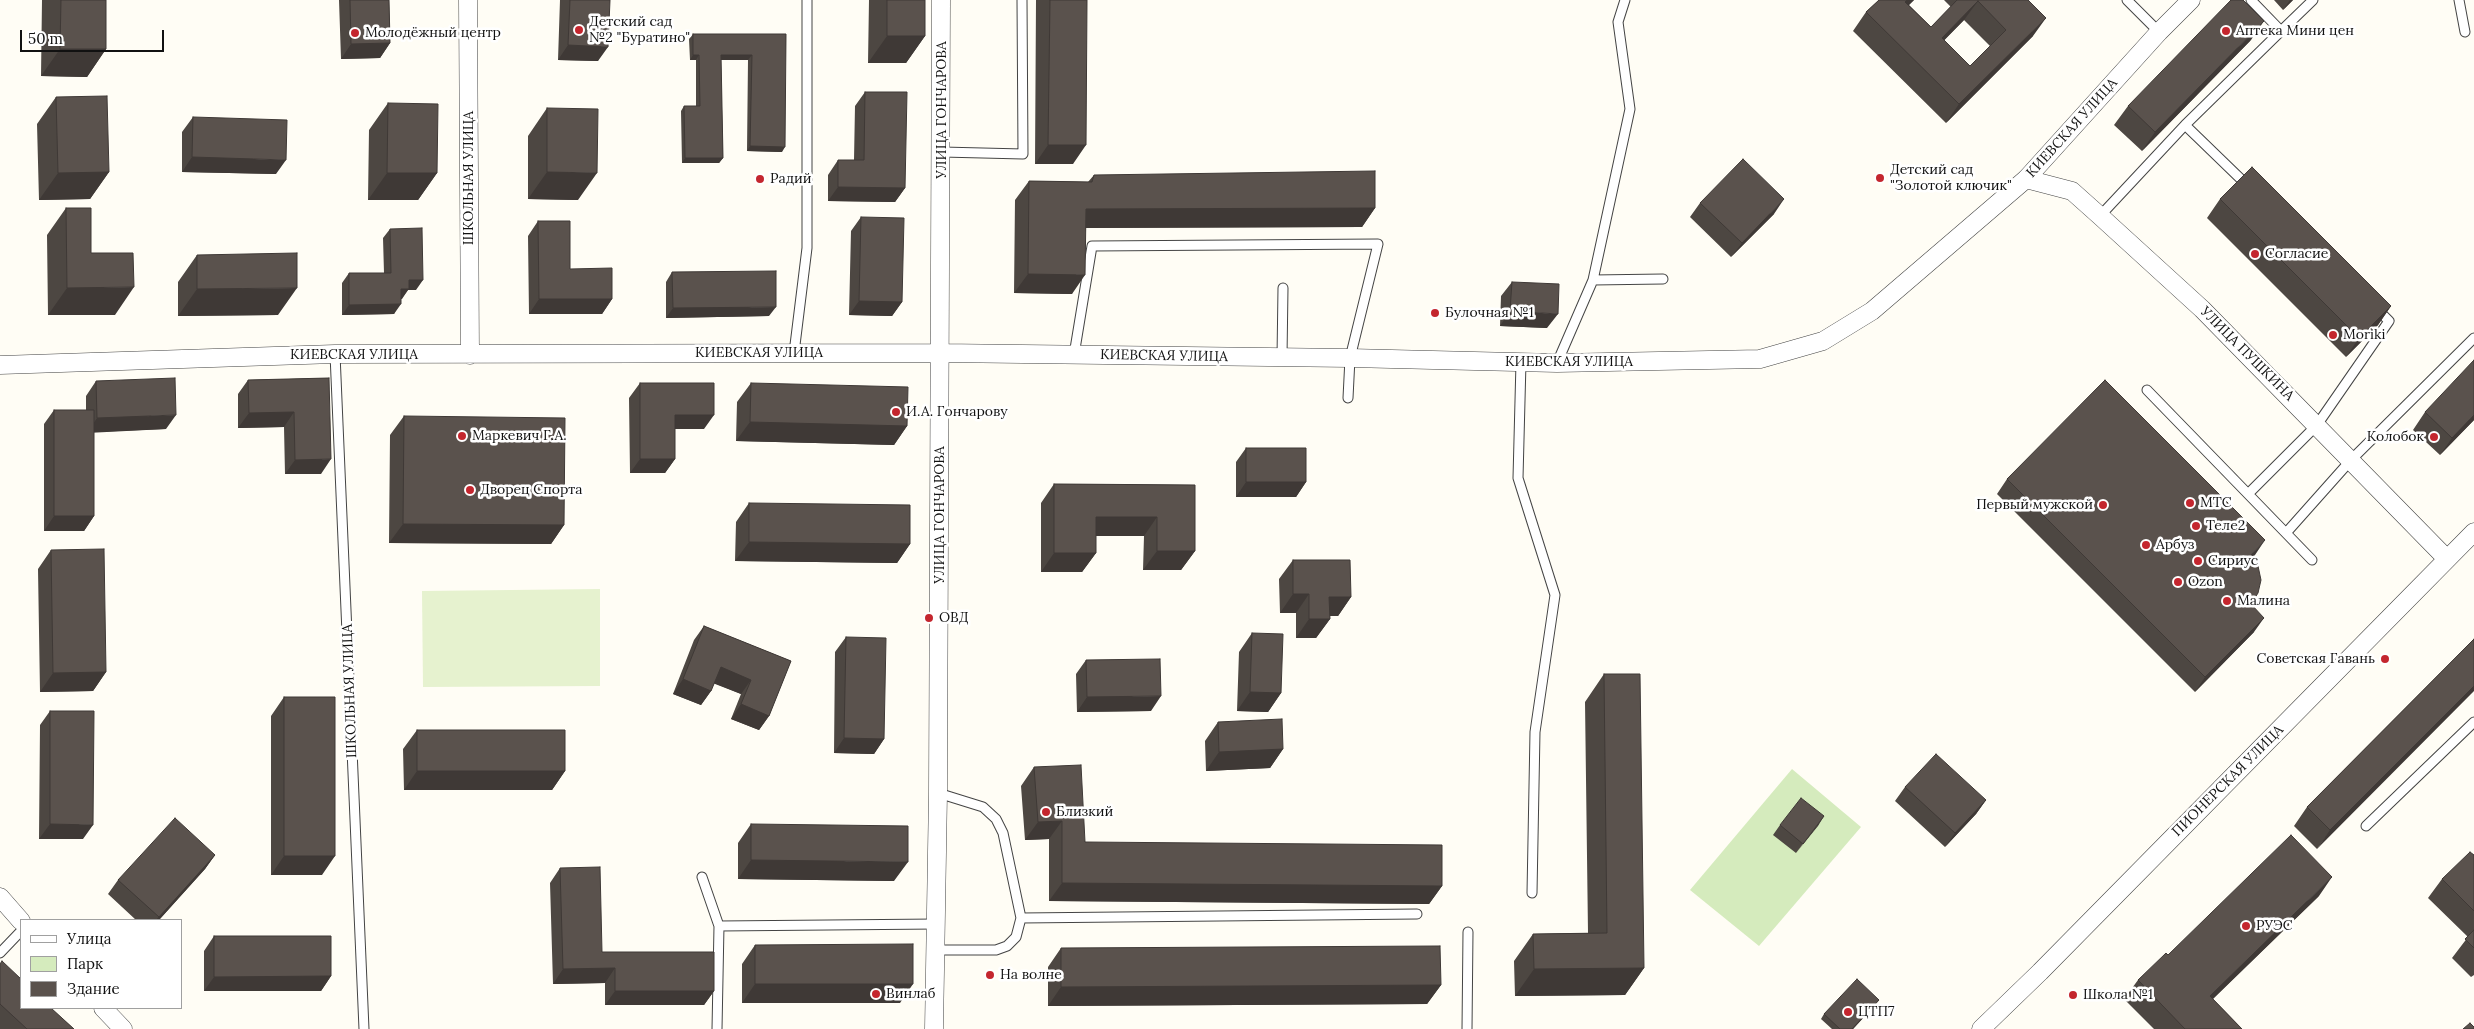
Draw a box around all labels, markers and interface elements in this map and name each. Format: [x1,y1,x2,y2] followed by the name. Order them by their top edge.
[589,14,690,46] place label: Детский сад №2 "Буратино"
[22,20,166,52] scale bar
[2236,23,2354,39] place label: Aптека Mини цен
[573,24,585,36] marker: Детский сад №2 "Буратино"
[365,25,501,41] place label: Молодёжный центр
[2220,25,2232,37] marker: Aптека Mини цен
[349,27,361,39] marker: Молодёжный центр
[28,29,63,48] text: 50 m
[934,41,950,179] street label: УЛИЦА ГОНЧАРОВА
[2023,75,2121,181] street label: КИЕВСКАЯ УЛИЦА
[461,111,477,245] street label: ШКОЛЬНАЯ УЛИЦА
[1890,162,2012,194] place label: Детский сад "Золотой ключик"
[770,171,812,187] place label: Радий
[1874,172,1886,184] marker: Детский сад "Золотой ключик"
[754,173,766,185] marker: Радий
[2265,246,2328,262] place label: Согласие
[2249,248,2261,260] marker: Согласие
[2197,304,2297,404] street label: УЛИЦА ПУШКИНА
[1445,305,1534,321] place label: Булочная №1
[1429,307,1441,319] marker: Булочная №1
[2343,327,2385,343] place label: Moriki
[2327,329,2339,341] marker: Moriki
[695,345,823,361] street label: КИЕВСКАЯ УЛИЦА
[1100,346,1228,366] street label: КИЕВСКАЯ УЛИЦА
[290,347,418,363] street label: КИЕВСКАЯ УЛИЦА
[1505,354,1633,370] street label: КИЕВСКАЯ УЛИЦА
[906,404,1008,420] place label: И.А. Гончарову
[890,406,902,418] marker: И.А. Гончарову
[472,428,567,444] place label: Маркевич Г.А.
[2367,429,2424,445] place label: Колобок
[456,430,468,442] marker: Маркевич Г.А.
[2428,431,2440,443] marker: Колобок
[932,446,948,584] street label: УЛИЦА ГОНЧАРОВА
[480,482,582,498] place label: Дворец Спорта
[464,484,476,496] marker: Дворец Спорта
[2200,495,2232,511] place label: МТС
[1976,497,2093,513] place label: Первый мужской
[2184,497,2196,509] marker: МТС
[2097,499,2109,511] marker: Первый мужской
[2206,518,2245,534] place label: Теле2
[2190,520,2202,532] marker: Теле2
[2156,537,2194,553] place label: Арбуз
[2140,539,2152,551] marker: Арбуз
[2208,553,2258,569] place label: Сириус
[2192,555,2204,567] marker: Сириус
[2188,574,2223,590] place label: Ozon
[2172,576,2184,588] marker: Ozon
[2237,593,2290,609] place label: Малина
[2221,595,2233,607] marker: Малина
[939,610,968,626] place label: ОВД
[923,612,935,624] marker: ОВД
[339,624,361,758] street label: ШКОЛЬНАЯ УЛИЦА
[2257,651,2375,667] place label: Советская Гавань
[2379,653,2391,665] marker: Советская Гавань
[2169,722,2287,840] street label: ПИОНЕРСКАЯ УЛИЦА
[1056,804,1113,820] place label: Близкий
[1040,806,1052,818] marker: Близкий
[2256,918,2293,934] place label: РУЭС
[20,919,182,1009] legend
[2240,920,2252,932] marker: РУЭС
[67,929,111,948] text: Улица
[67,954,103,973] text: Парк
[1000,967,1062,983] place label: На волне
[984,969,996,981] marker: На волне
[67,979,120,998] text: Здание
[886,986,935,1002] place label: Винлаб
[2083,987,2153,1003] place label: Школа №1
[870,988,882,1000] marker: Винлаб
[2067,989,2079,1001] marker: Школа №1
[1858,1004,1895,1020] place label: ЦТП7
[1842,1006,1854,1018] marker: ЦТП7

